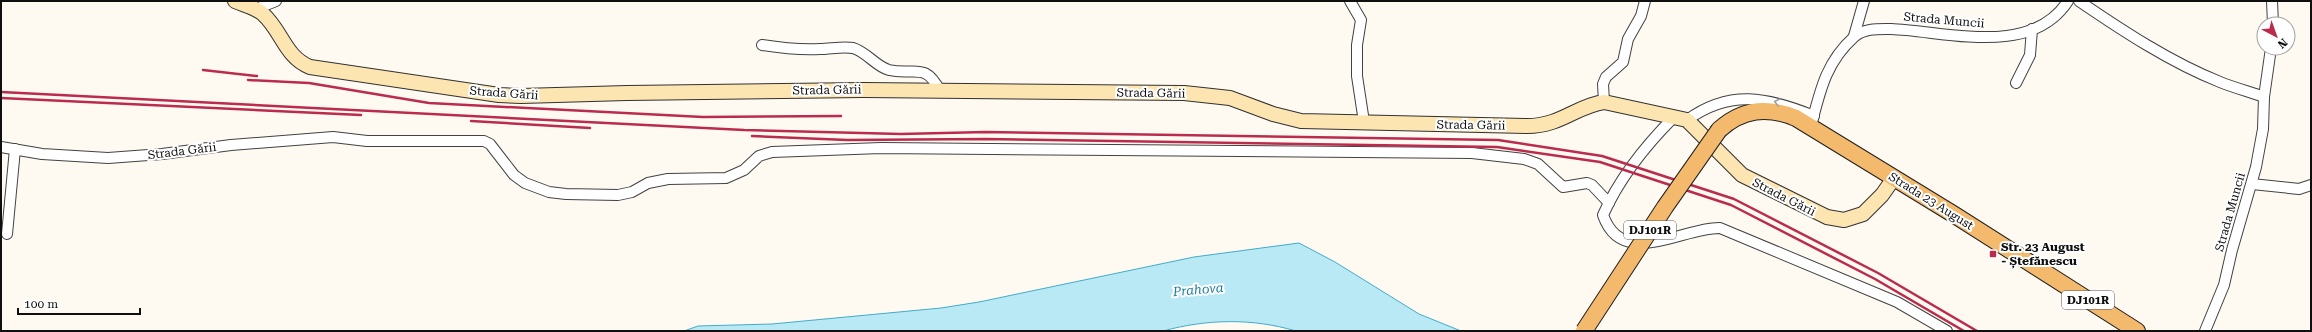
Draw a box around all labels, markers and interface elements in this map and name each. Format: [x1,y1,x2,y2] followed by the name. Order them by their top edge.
[1903,9,1985,31] street label: Strada Muncii
[2256,16,2296,56] north arrow
[2274,35,2290,51] text: N
[792,82,862,98] street label: Strada Gării
[469,84,539,102] street label: Strada Gării
[1116,85,1186,101] street label: Strada Gării
[1774,98,1781,107] one-way arrow
[1436,117,1506,133] street label: Strada Gării
[147,140,217,162] street label: Strada Gării
[1886,169,1976,233] street label: Strada 23 August
[2212,171,2248,253] street label: Strada Muncii
[1750,175,1818,219] street label: Strada Gării
[1624,221,1676,239] road number: DJ101R
[2001,240,2085,269] place label: Str. 23 August - Ștefănescu
[1988,249,1998,259] marker: Str. 23 August - Ștefănescu
[1171,280,1224,299] water label: Prahova
[18,290,140,316] scale bar
[2062,291,2114,309] road number: DJ101R
[24,297,58,311] text: 100 m

